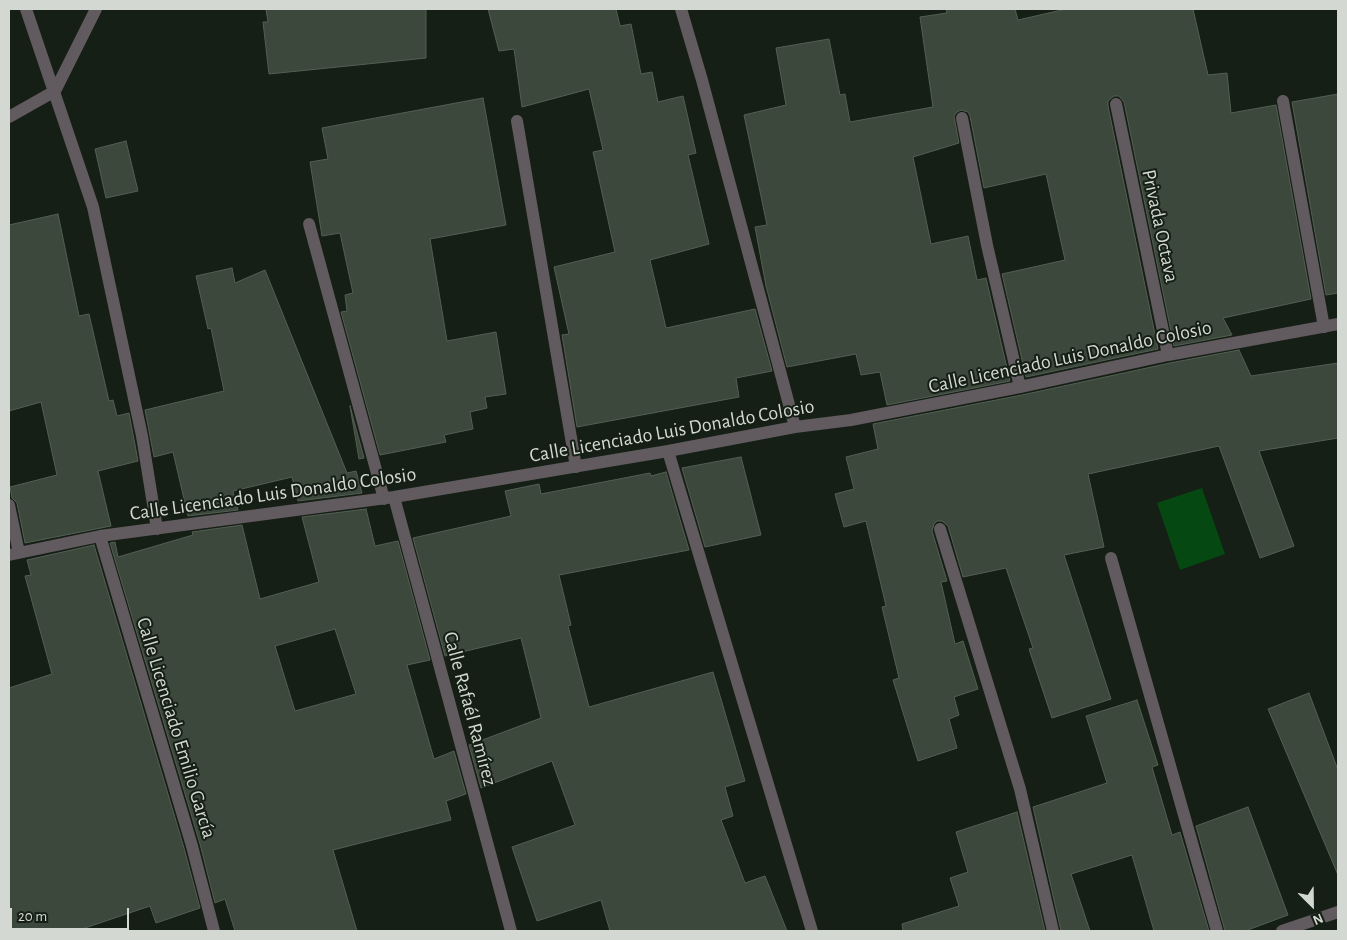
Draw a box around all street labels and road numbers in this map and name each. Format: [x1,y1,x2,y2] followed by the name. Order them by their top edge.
[1136,167,1184,285] street label: Privada Octava
[926,315,1214,399] street label: Calle Licenciado Luis Donaldo Colosio
[528,394,816,468] street label: Calle Licenciado Luis Donaldo Colosio
[128,462,418,526] street label: Calle Licenciado Luis Donaldo Colosio
[131,615,221,841] street label: Calle Licenciado Emilio García
[438,629,502,789] street label: Calle Rafaél Ramírez

